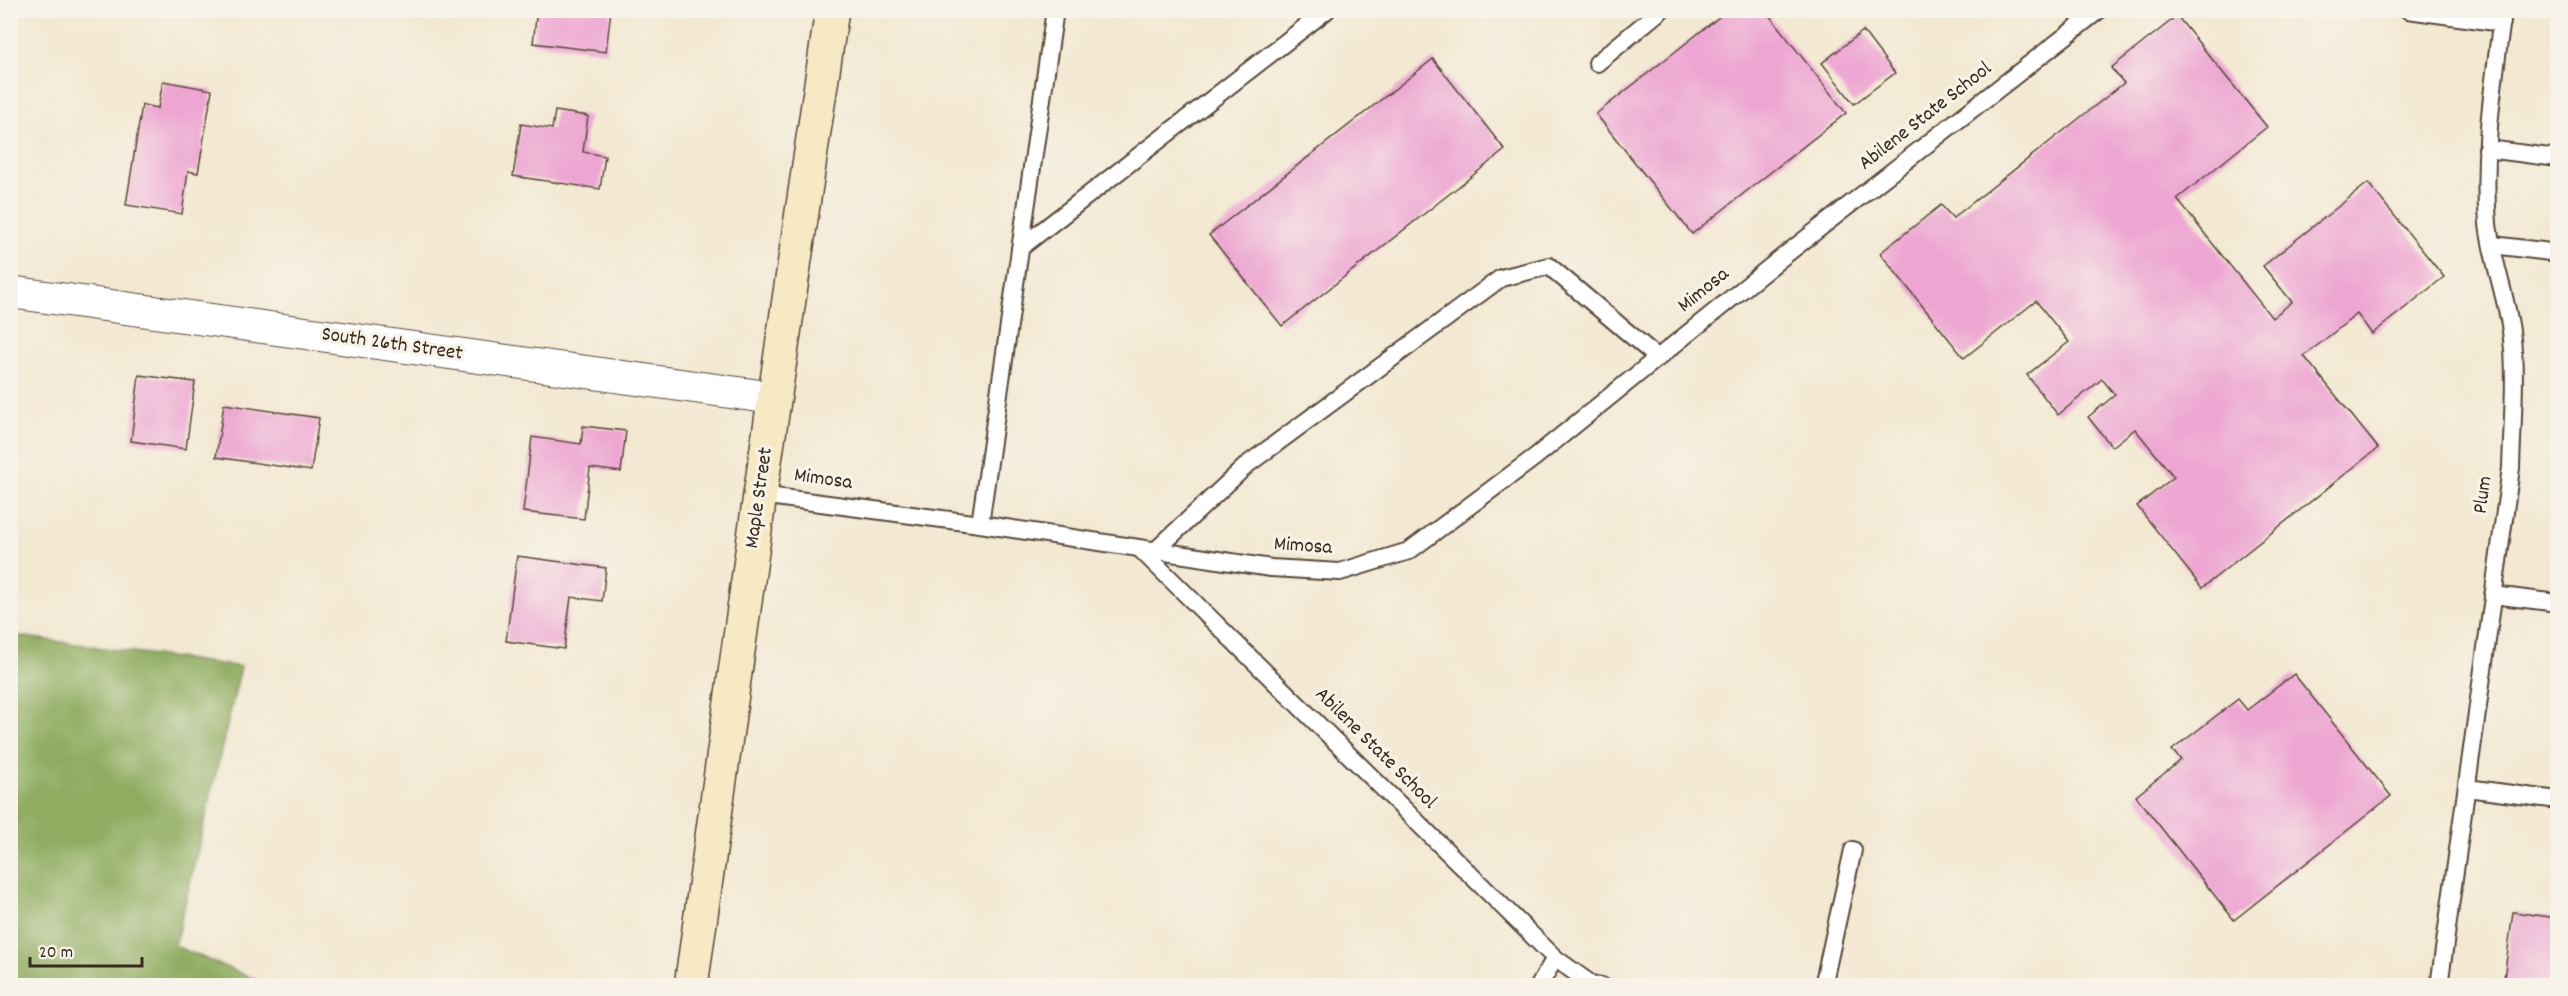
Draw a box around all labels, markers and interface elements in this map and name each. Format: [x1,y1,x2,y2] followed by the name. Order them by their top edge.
[1853,55,1999,179] street label: Abilene State School
[1672,260,1737,321] street label: Mimosa
[319,320,465,370] street label: South 26th Street
[738,445,782,551] street label: Maple Street
[792,461,855,499] street label: Mimosa
[2467,474,2501,516] street label: Plum
[1273,530,1334,564] street label: Mimosa
[1307,681,1443,817] street label: Abilene State School
[30,930,142,968] scale bar
[39,941,73,966] text: 20 m

